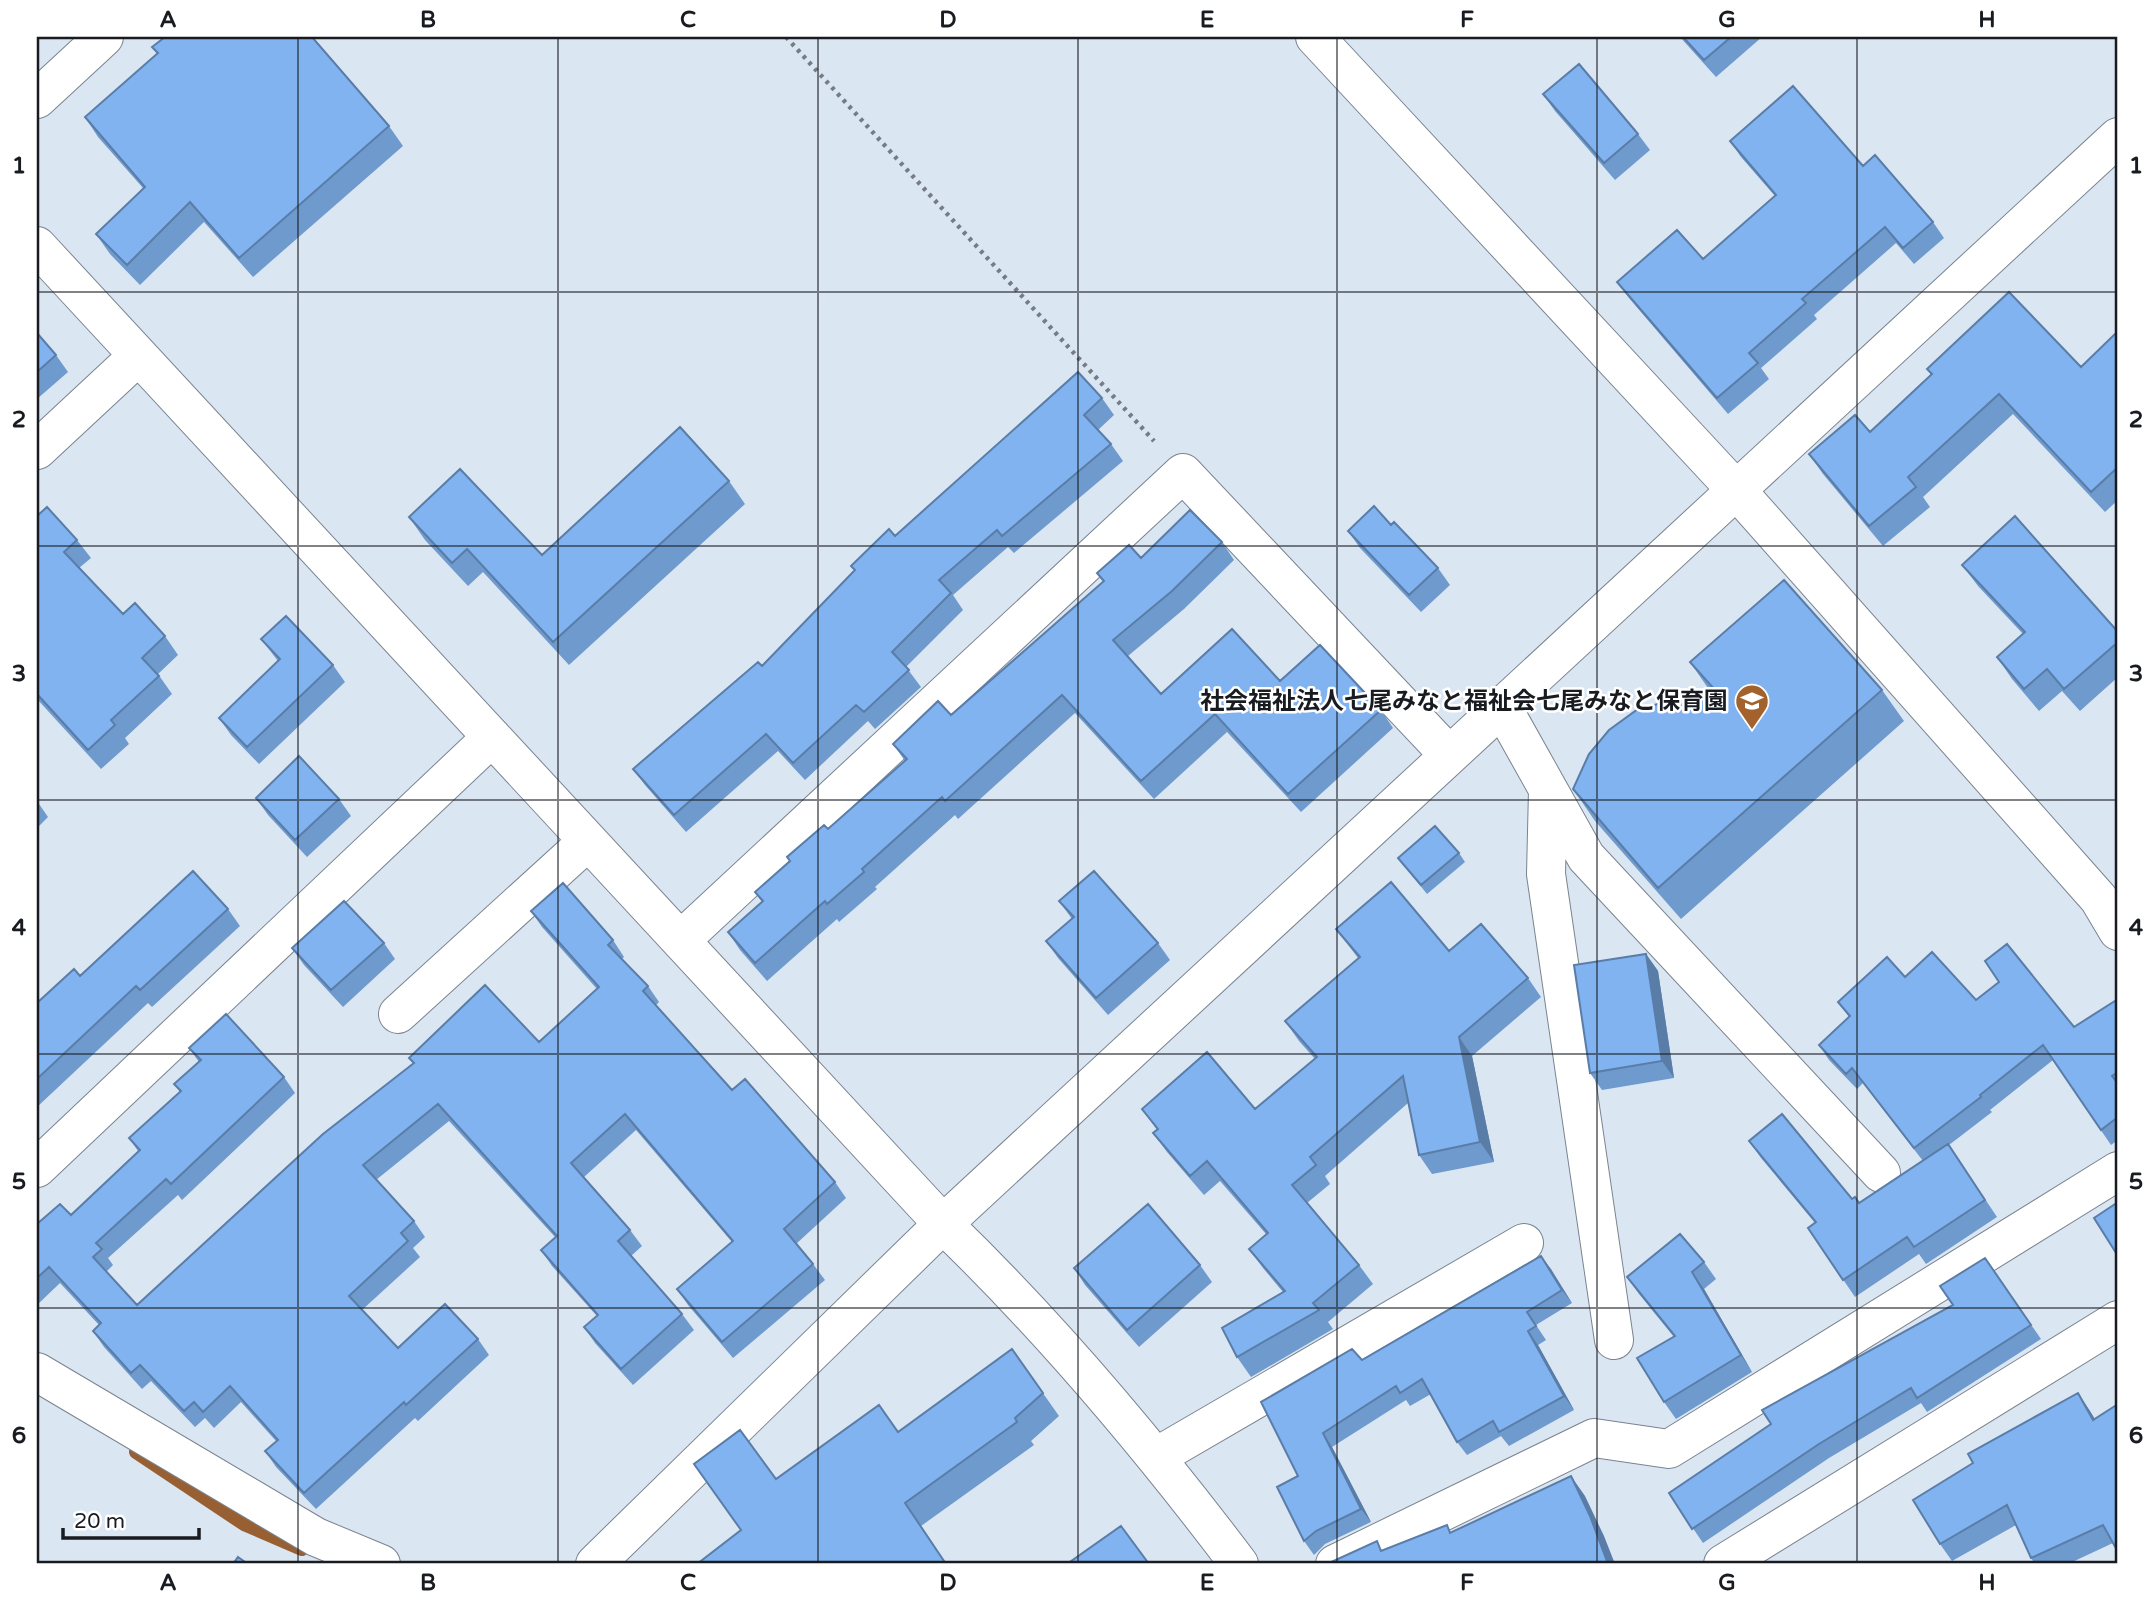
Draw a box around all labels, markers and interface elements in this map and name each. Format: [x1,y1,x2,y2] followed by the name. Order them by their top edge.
[159,6,177,34] text: A
[420,6,436,34] text: B
[680,6,696,34] text: C
[939,6,957,34] text: D
[1200,6,1214,34] text: E
[1460,6,1474,34] text: F
[1718,6,1736,34] text: G
[1978,6,1996,34] text: H
[12,152,26,180] text: 1
[2129,152,2143,180] text: 1
[12,406,26,434] text: 2
[2129,406,2143,434] text: 2
[12,660,26,688] text: 3
[2129,660,2143,688] text: 3
[1733,682,1771,731] school or university icon: 社会福祉法人七尾みなと福祉会七尾みなと保育園
[1200,687,1728,716] place label: 社会福祉法人七尾みなと福祉会七尾みなと保育園
[12,914,27,942] text: 4
[2129,914,2144,942] text: 4
[12,1168,26,1196] text: 5
[2129,1168,2143,1196] text: 5
[12,1422,26,1450] text: 6
[2129,1422,2143,1450] text: 6
[63,1496,200,1540] scale bar
[74,1509,125,1534] text: 20 m
[159,1569,177,1597] text: A
[420,1569,436,1597] text: B
[680,1569,696,1597] text: C
[939,1569,957,1597] text: D
[1200,1569,1214,1597] text: E
[1460,1569,1474,1597] text: F
[1718,1569,1736,1597] text: G
[1978,1569,1996,1597] text: H

